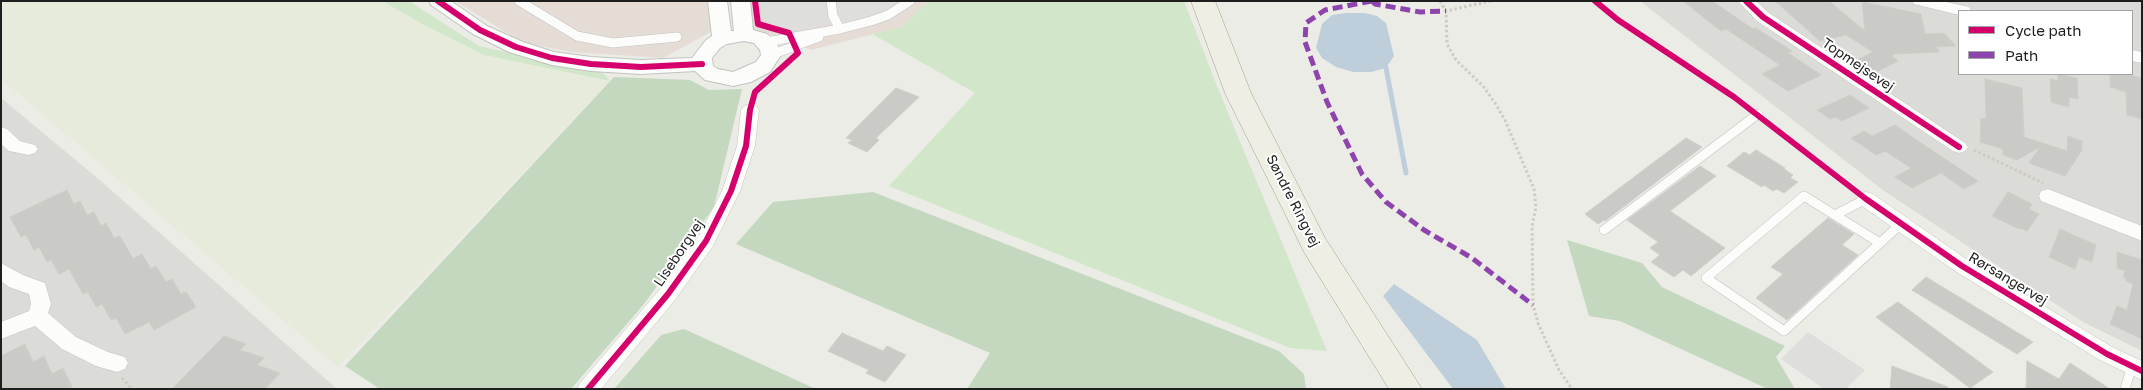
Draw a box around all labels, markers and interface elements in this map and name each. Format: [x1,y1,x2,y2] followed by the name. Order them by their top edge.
[1958,10,2133,75] legend
[2005,21,2081,39] text: Cycle path
[1819,35,1897,95] street label: Topmejsevej
[2005,46,2038,64] text: Path
[1262,152,1324,250] street label: Søndre Ringvej
[650,216,708,290] street label: Liseborgvej
[1965,249,2051,309] street label: Rørsangervej

